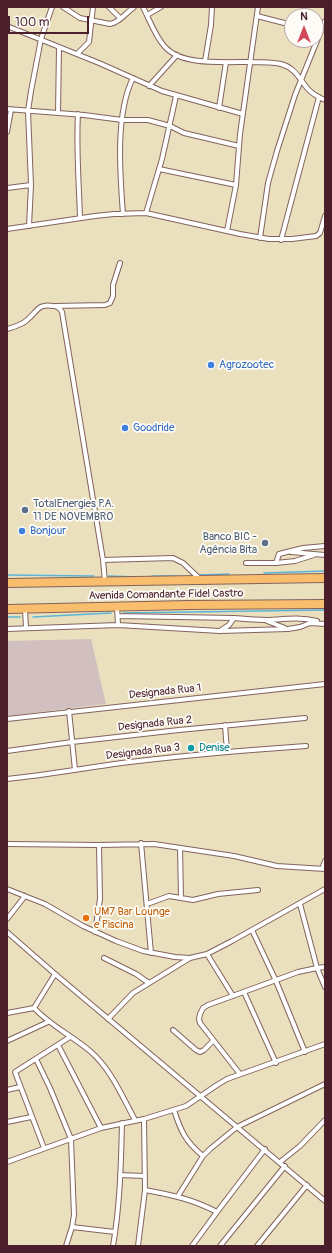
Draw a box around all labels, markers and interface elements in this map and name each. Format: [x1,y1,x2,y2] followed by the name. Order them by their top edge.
[10,8,91,34] scale bar
[284,8,324,48] north arrow
[300,10,308,23] text: N
[15,15,49,30] text: 100 m
[219,358,274,372] place label: Agrozootec
[206,360,216,370] marker: Agrozootec
[133,421,174,435] place label: Goodride
[120,423,130,433] marker: Goodride
[33,497,114,523] place label: TotalEnergies P.A. 11 DE NOVEMBRO
[20,505,30,515] marker: TotalEnergies P.A. 11 DE NOVEMBRO
[30,524,66,538] place label: Bonjour
[17,526,27,536] marker: Bonjour
[199,530,257,556] place label: Banco BIC - Agência Bita
[260,538,270,548] marker: Banco BIC - Agência Bita
[89,587,243,603] street label: Avenida Comandante Fidel Castro
[128,682,202,702] street label: Designada Rua 1
[117,714,193,734] street label: Designada Rua 2
[105,741,181,763] street label: Designada Rua 3
[199,741,230,755] place label: Denise
[186,743,196,753] marker: Denise
[94,905,170,931] place label: UM7 Bar Lounge e Piscina
[81,913,91,923] marker: UM7 Bar Lounge e Piscina

